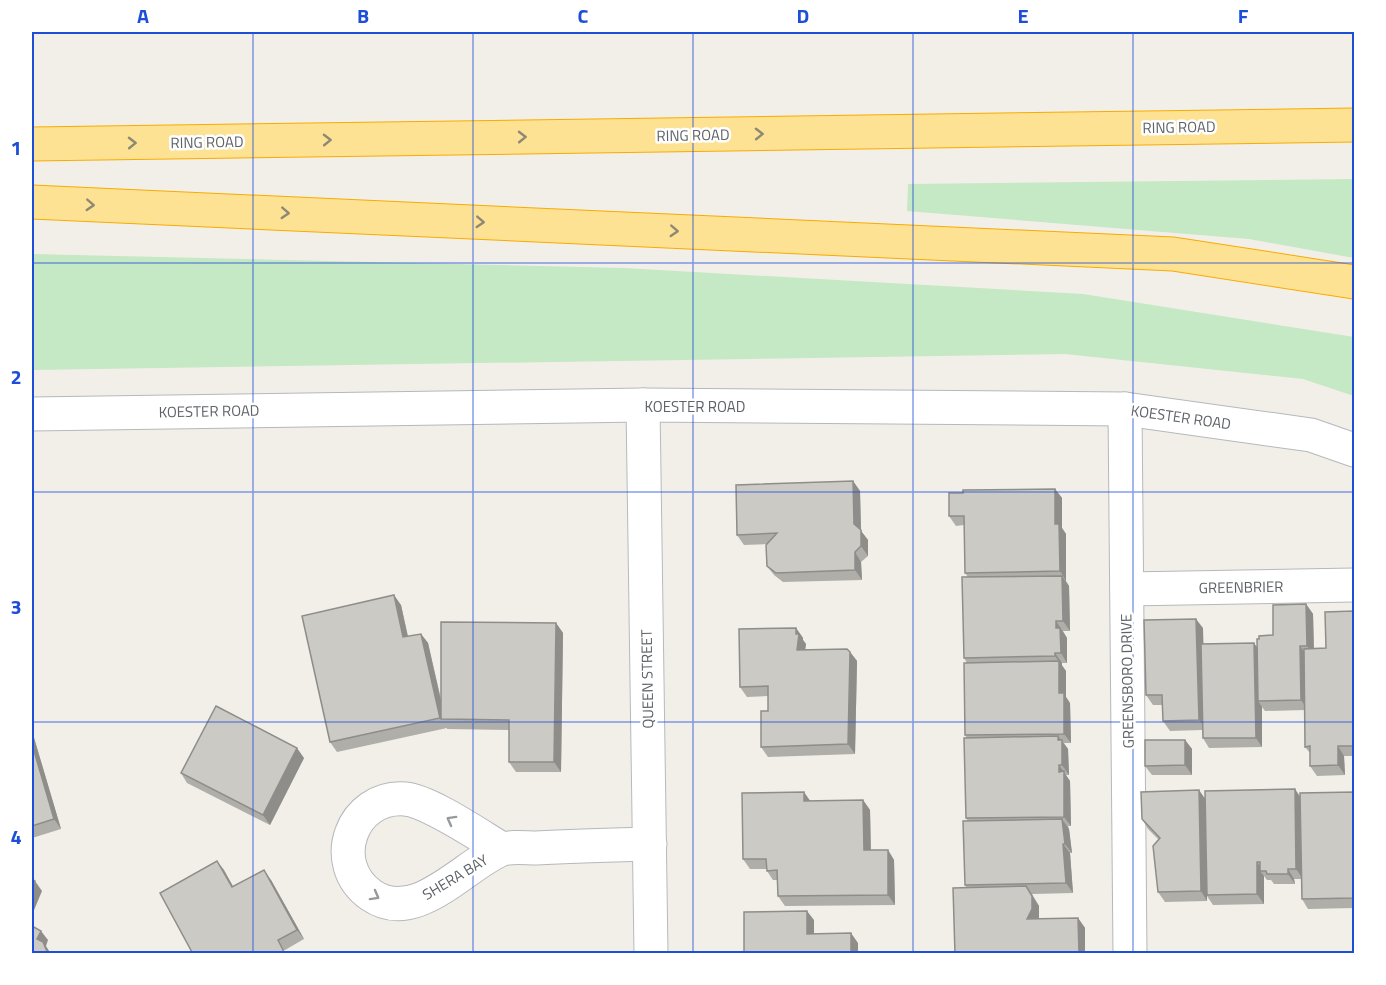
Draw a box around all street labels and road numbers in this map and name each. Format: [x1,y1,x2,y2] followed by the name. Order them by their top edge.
[1142,115,1216,139] street label: RING ROAD
[656,123,730,147] street label: RING ROAD
[170,130,244,154] street label: RING ROAD
[645,395,745,418] street label: KOESTER ROAD
[158,399,260,423] street label: KOESTER ROAD
[1129,399,1233,435] street label: KOESTER ROAD
[1198,575,1284,599] street label: GREENBRIER
[1114,614,1140,748] street label: GREENSBORO DRIVE
[635,629,659,729] street label: QUEEN STREET
[418,848,492,906] street label: SHERA BAY

